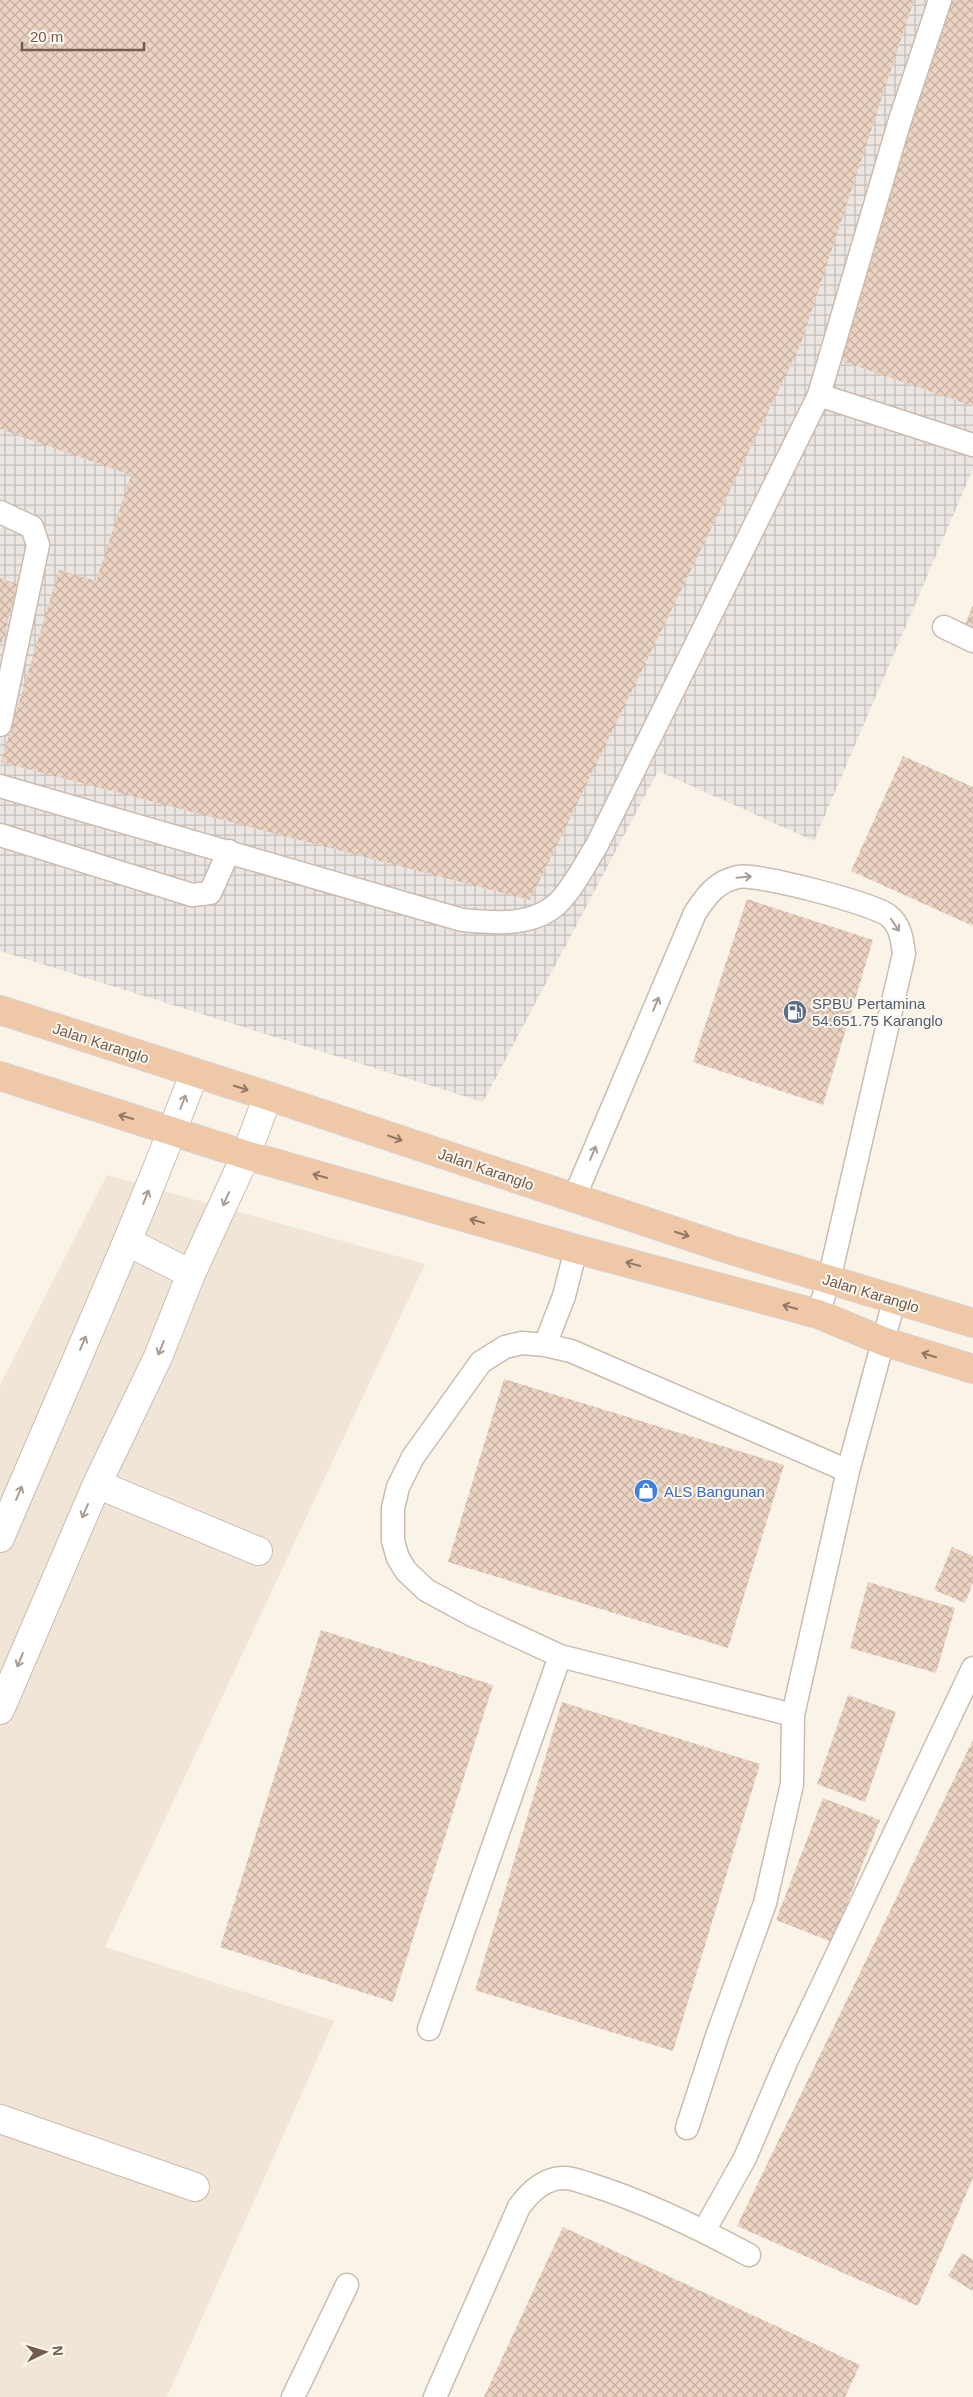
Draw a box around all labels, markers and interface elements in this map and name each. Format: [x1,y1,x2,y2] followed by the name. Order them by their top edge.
[22,20,145,52] scale bar
[30,28,63,45] text: 20 m
[735,872,751,882] one-way arrow
[890,917,900,931] one-way arrow
[812,995,943,1029] place label: SPBU Pertamina 54.651.75 Karanglo
[652,997,662,1012] one-way arrow
[782,999,808,1025] fuel station icon: SPBU Pertamina 54.651.75 Karanglo
[51,1019,151,1067] street label: Jalan Karanglo
[233,1083,249,1093] one-way arrow
[179,1095,189,1110] one-way arrow
[118,1111,134,1121] one-way arrow
[387,1134,403,1144] one-way arrow
[436,1145,536,1193] street label: Jalan Karanglo
[588,1146,598,1161] one-way arrow
[313,1171,329,1180] one-way arrow
[143,1189,152,1204] one-way arrow
[220,1191,230,1206] one-way arrow
[469,1215,485,1225] one-way arrow
[674,1230,690,1239] one-way arrow
[626,1259,642,1269] one-way arrow
[821,1270,921,1316] street label: Jalan Karanglo
[783,1301,799,1311] one-way arrow
[78,1336,88,1351] one-way arrow
[156,1340,166,1355] one-way arrow
[921,1350,937,1360] one-way arrow
[633,1478,659,1504] shop icon: ALS Bangunan
[664,1483,765,1500] place label: ALS Bangunan
[15,1486,25,1501] one-way arrow
[80,1503,90,1518] one-way arrow
[15,1653,24,1668] one-way arrow
[20,2327,70,2377] north arrow
[50,2345,66,2357] text: N

